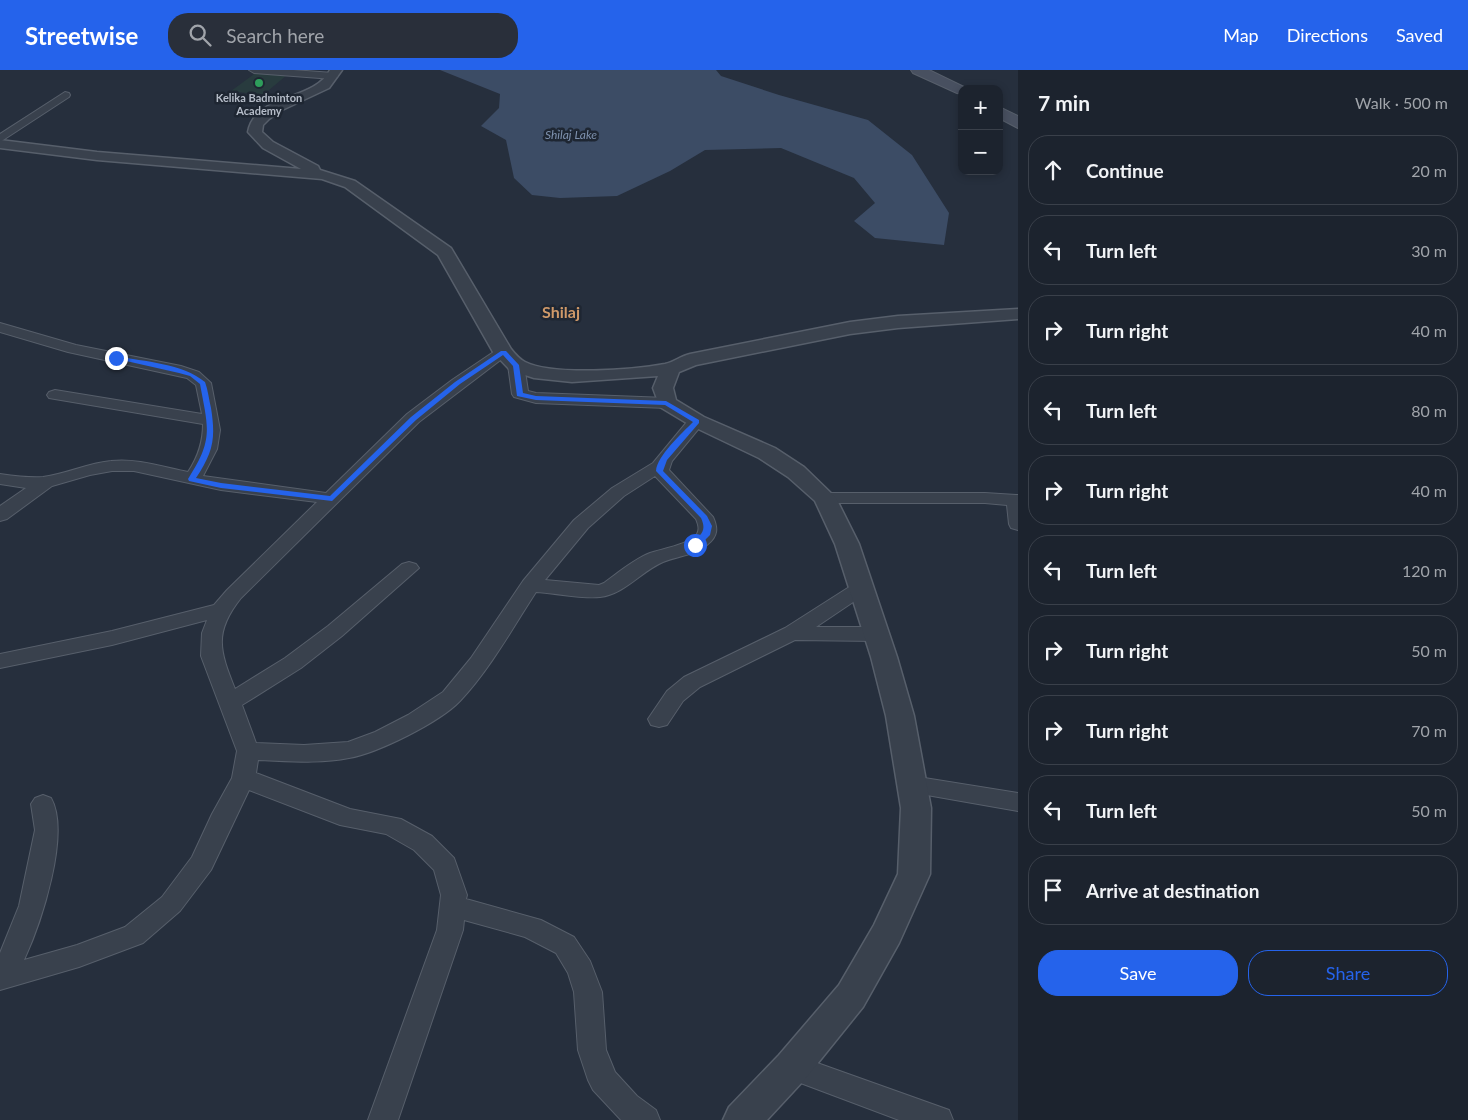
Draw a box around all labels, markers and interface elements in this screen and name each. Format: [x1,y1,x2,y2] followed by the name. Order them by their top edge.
[168,13,518,58] search box
[25,21,138,50] text: Streetwise
[186,21,214,49] icon: search
[226,24,324,47] text: Search here
[1223,24,1259,46] text: Map
[1287,24,1368,46] text: Directions
[1396,24,1443,46] text: Saved
[253,77,265,89] marker: Kelika Badminton Academy
[958,85,1003,175] map controls
[958,85,1003,130] button: +
[1038,90,1090,115] text: 7 min
[216,91,302,117] place label: Kelika Badminton Academy
[1355,93,1448,112] text: Walk · 500 m
[545,127,597,142] water label: Shilaj Lake
[958,130,1003,175] button: −
[1039,156,1067,184] icon: ahead
[1086,159,1164,182] text: Continue
[1411,161,1447,180] text: 20 m
[1039,236,1067,264] icon: left
[1086,239,1157,262] text: Turn left
[1411,241,1447,260] text: 30 m
[542,302,580,321] district label: Shilaj
[1039,316,1067,344] icon: right
[1086,319,1168,342] text: Turn right
[1411,321,1447,340] text: 40 m
[105,347,128,370] route end
[1039,396,1067,424] icon: left
[1086,399,1157,422] text: Turn left
[1411,401,1447,420] text: 80 m
[1039,476,1067,504] icon: right
[1086,479,1168,502] text: Turn right
[1411,481,1447,500] text: 40 m
[684,534,707,557] route start
[1039,556,1067,584] icon: left
[1086,559,1157,582] text: Turn left
[1402,561,1447,580] text: 120 m
[1039,636,1067,664] icon: right
[1086,639,1168,662] text: Turn right
[1411,641,1447,660] text: 50 m
[1039,716,1067,744] icon: right
[1086,719,1168,742] text: Turn right
[1411,721,1447,740] text: 70 m
[1039,796,1067,824] icon: left
[1086,799,1157,822] text: Turn left
[1411,801,1447,820] text: 50 m
[1039,876,1067,904] icon: arrive
[1086,879,1259,902] text: Arrive at destination
[1038,950,1238,996] button: Save
[1248,950,1448,996] button: Share

